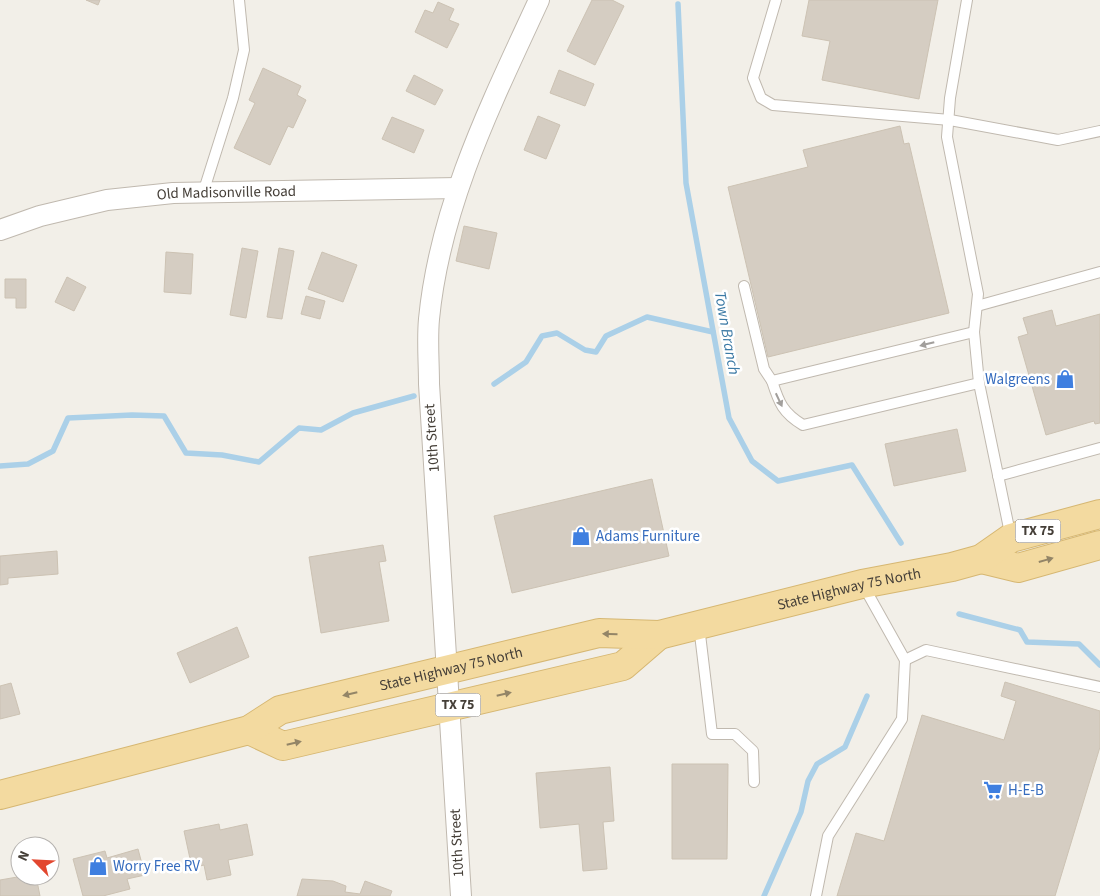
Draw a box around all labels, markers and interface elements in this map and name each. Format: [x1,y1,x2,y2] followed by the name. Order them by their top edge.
[156,180,296,205] street label: Old Madisonville Road
[709,289,745,377] water label: Town Branch
[919,340,934,348] one-way arrow
[1054,368,1076,390] shop icon: Walgreens
[985,369,1050,390] place label: Walgreens
[776,393,784,407] one-way arrow
[419,403,445,473] street label: 10th Street
[1016,520,1060,542] road number: TX 75
[570,525,592,547] shop icon: Adams Furniture
[596,526,700,547] place label: Adams Furniture
[1038,556,1053,564] one-way arrow
[775,563,923,615] street label: State Highway 75 North
[602,629,618,637] one-way arrow
[377,641,525,696] street label: State Highway 75 North
[343,690,358,698] one-way arrow
[496,690,511,698] one-way arrow
[436,694,480,716] road number: TX 75
[287,739,302,747] one-way arrow
[982,779,1004,801] supermarket icon: H-E-B
[1008,780,1044,801] place label: H-E-B
[445,808,469,878] street label: 10th Street
[10,836,60,886] north arrow
[13,848,35,864] text: N
[87,855,109,877] shop icon: Worry Free RV
[113,856,200,877] place label: Worry Free RV

